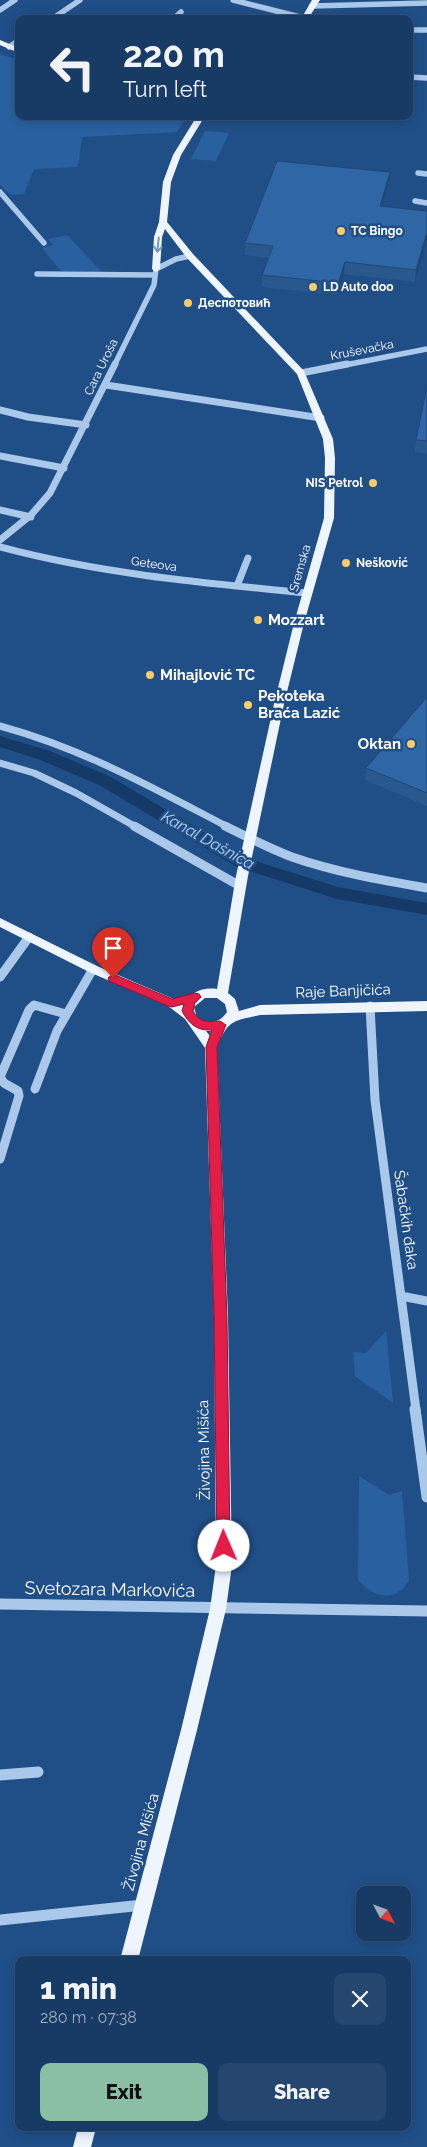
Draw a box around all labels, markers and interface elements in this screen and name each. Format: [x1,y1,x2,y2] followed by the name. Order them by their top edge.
[123,34,225,75] text: 220 m
[40,35,105,100] icon: left
[123,76,207,102] text: Turn left
[351,224,403,238] place label: TC Bingo
[335,225,347,237] marker: TC Bingo
[153,236,163,252] one-way arrow
[323,280,393,294] place label: LD Auto doo
[307,281,319,293] marker: LD Auto doo
[198,296,271,310] place label: Деспотовић
[182,297,194,309] marker: Деспотовић
[81,336,121,398] street label: Cara Uroša
[329,337,395,363] street label: Kruševačka
[305,476,363,490] place label: NIS Petrol
[367,477,379,489] marker: NIS Petrol
[287,543,313,593] street label: Sremska
[130,554,178,574] street label: Geteova
[356,556,408,570] place label: Nešković
[340,557,352,569] marker: Nešković
[268,611,325,629] place label: Mozzart
[252,614,264,626] marker: Mozzart
[160,666,255,684] place label: Mihajlović TC
[144,669,156,681] marker: Mihajlović TC
[258,687,341,722] place label: Pekoteka Braća Lazić
[242,699,254,711] marker: Pekoteka Braća Lazić
[358,735,401,753] place label: Oktan
[405,738,417,750] marker: Oktan
[158,807,258,874] water label: Kanal Dašnica
[92,927,134,978] pin
[99,934,127,962] icon: arrive
[295,980,391,1002] street label: Raje Banjičića
[390,1169,423,1271] street label: Šabačkih đaka
[194,1400,214,1500] street label: Živojina Mišića
[197,1519,249,1571] position arrow
[25,1577,195,1601] street label: Svetozara Markovića
[119,1791,163,1893] street label: Živojina Mišića
[356,1886,411,1941] north arrow
[356,1886,411,1941] map controls
[40,1971,117,2006] text: 1 min
[334,1973,386,2025] button: close
[40,2008,137,2027] text: 280 m · 07:38
[40,2063,208,2121] button: Exit
[218,2063,386,2121] button: Share

